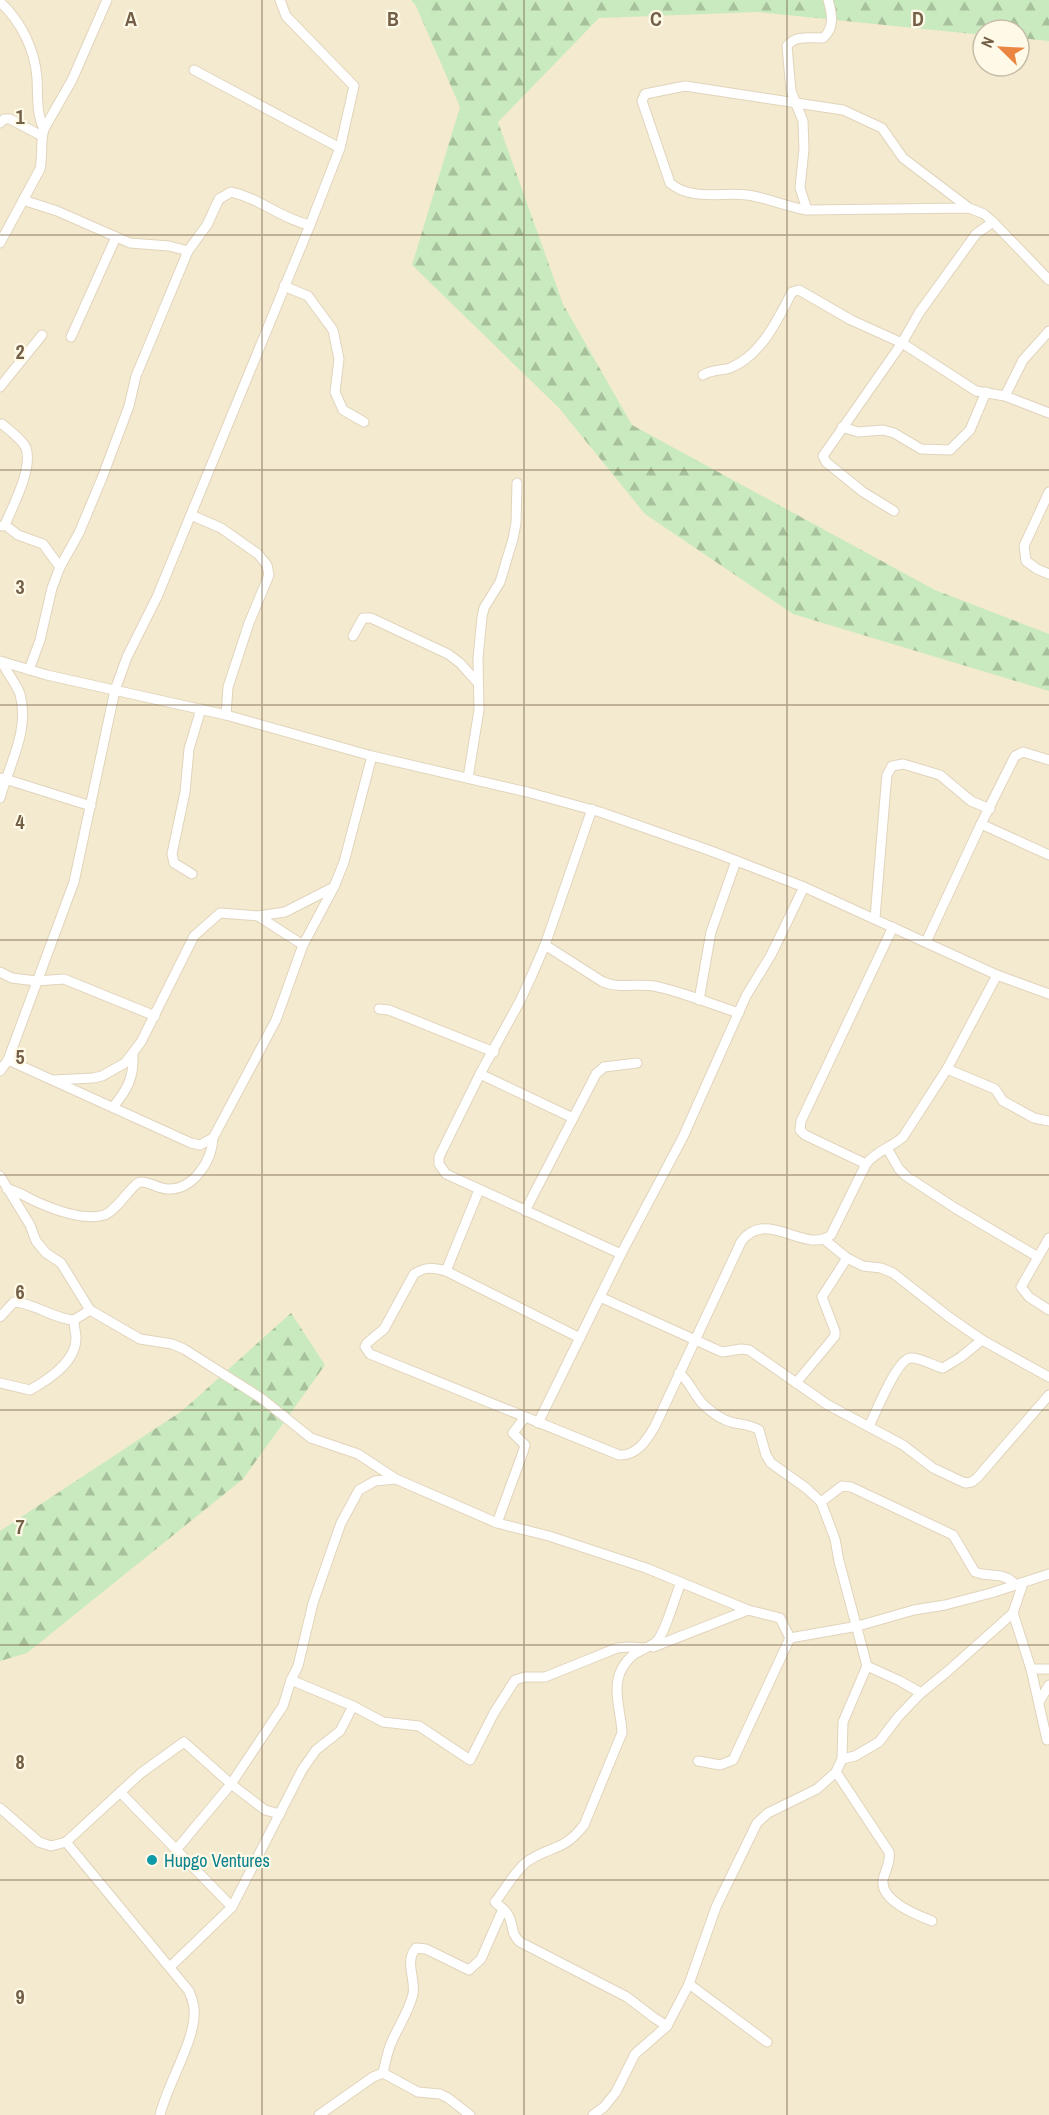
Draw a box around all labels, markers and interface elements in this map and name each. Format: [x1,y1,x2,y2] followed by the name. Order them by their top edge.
[125,5,137,32] text: A
[387,5,399,32] text: B
[650,5,662,32] text: C
[912,5,924,32] text: D
[971,18,1031,78] north arrow
[975,33,999,51] text: N
[15,103,25,130] text: 1
[15,338,25,365] text: 2
[15,573,25,600] text: 3
[15,808,25,835] text: 4
[15,1043,25,1070] text: 5
[15,1278,25,1305] text: 6
[15,1513,25,1540] text: 7
[15,1748,25,1775] text: 8
[164,1848,270,1873] place label: Hupgo Ventures
[145,1853,159,1867] marker: Hupgo Ventures
[15,1983,25,2010] text: 9

